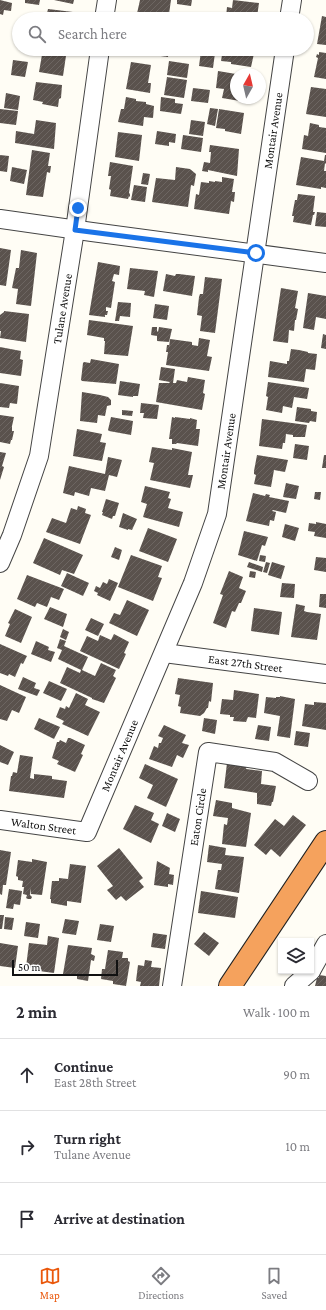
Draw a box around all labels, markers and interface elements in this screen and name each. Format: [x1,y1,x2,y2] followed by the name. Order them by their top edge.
[12,12,314,56] search box
[26,23,48,45] icon: search
[58,26,127,42] text: Search here
[230,68,266,104] north arrow
[261,92,286,170] street label: Montair Avenue
[69,199,87,217] route end
[247,244,265,262] route start
[50,273,75,345] street label: Tulane Avenue
[214,412,239,490] street label: Montair Avenue
[207,652,284,675] street label: East 27th Street
[98,717,141,794] street label: Montair Avenue
[187,787,209,847] street label: Eaton Circle
[10,815,78,838] street label: Walton Street
[278,938,314,974] map controls
[278,938,314,974] button: layers
[12,958,118,977] scale bar
[18,961,40,973] text: 50 m
[16,1003,57,1022] text: 2 min
[243,1005,310,1020] text: Walk · 100 m
[54,1059,113,1075] text: Continue
[16,1064,38,1086] icon: ahead
[283,1067,310,1082] text: 90 m
[54,1075,136,1090] text: East 28th Street
[54,1131,121,1147] text: Turn right
[16,1136,38,1158] icon: right
[285,1139,310,1154] text: 10 m
[54,1147,131,1162] text: Tulane Avenue
[16,1208,38,1230] icon: arrive
[54,1211,185,1227] text: Arrive at destination
[39,1265,61,1301] tab: Map
[138,1265,184,1301] tab: Directions
[261,1265,287,1301] tab: Saved

